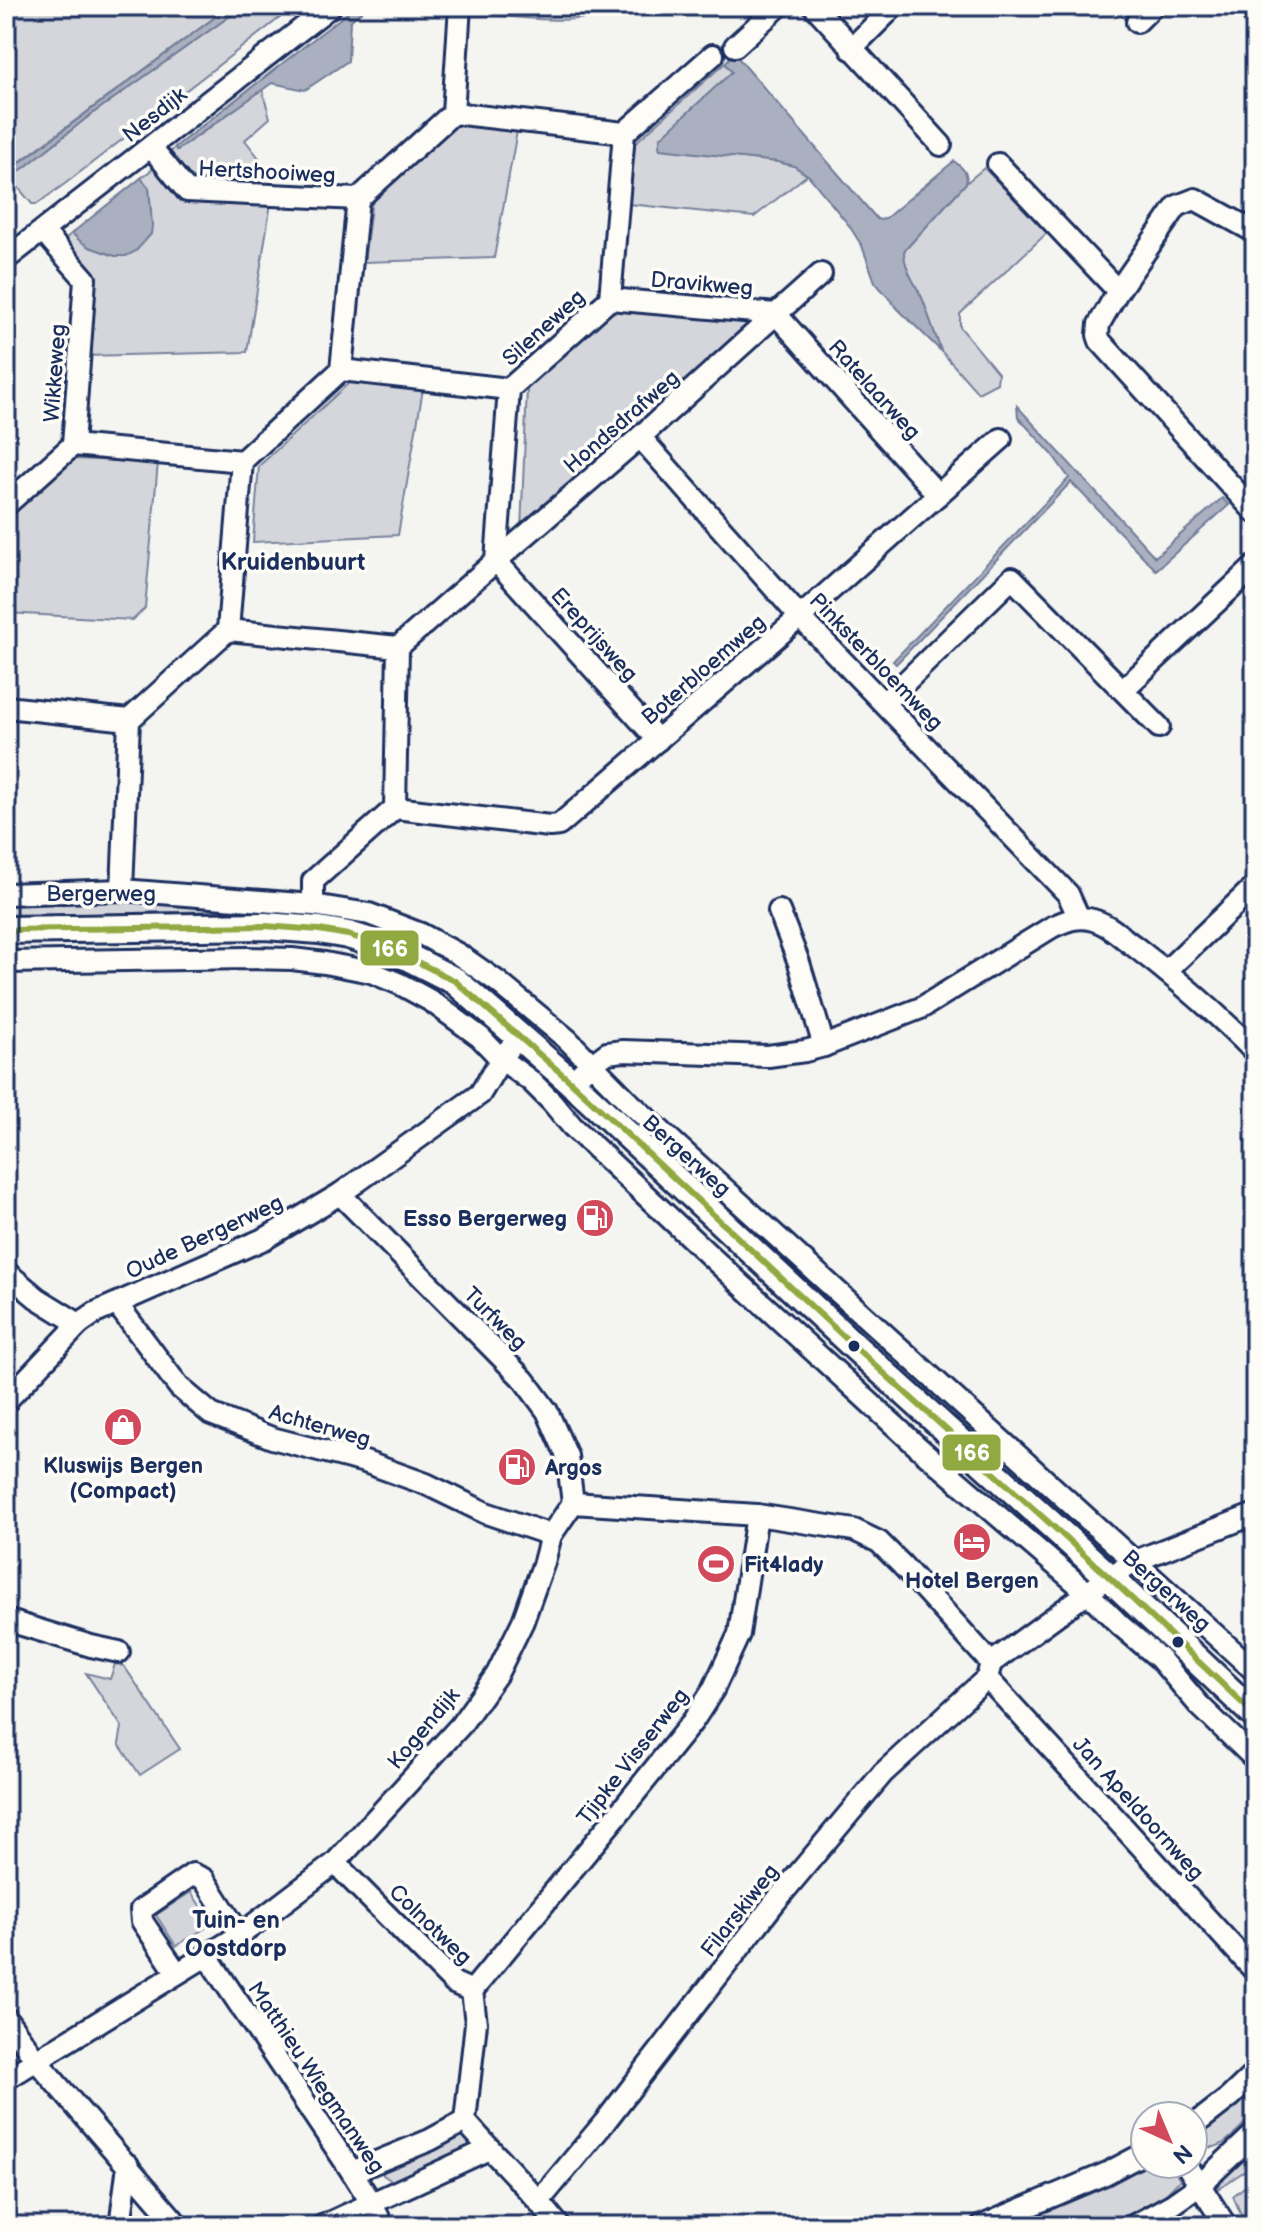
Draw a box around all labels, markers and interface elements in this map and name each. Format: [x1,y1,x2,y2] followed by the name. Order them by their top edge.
[117,82,193,149] street label: Nesdijk
[198,155,336,190] street label: Hertshooiweg
[649,267,754,302] street label: Dravikweg
[497,284,591,372] street label: Sileneweg
[39,323,72,423] street label: Wikkeweg
[822,334,926,446] street label: Ratelaarweg
[559,365,685,480] street label: Hondsdrafweg
[221,548,365,577] district label: Kruidenbuurt
[545,582,643,688] street label: Ereprijsweg
[803,587,949,737] street label: Pinksterbloemweg
[636,609,771,731] street label: Boterbloemweg
[46,881,156,908] street label: Bergerweg
[359,929,420,967] line badge: 166
[372,936,408,963] text: 166
[636,1109,736,1203] street label: Bergerweg
[122,1189,288,1286] street label: Oude Bergerweg
[574,1197,616,1239] fuel station icon: Esso Bergerweg
[403,1206,567,1233] place label: Esso Bergerweg
[457,1282,532,1357] street label: Turfweg
[846,1338,862,1354] unlabelled marker
[266,1399,373,1454] street label: Achterweg
[102,1406,144,1448] shop icon: Kluswijs Bergen (Compact)
[941,1433,1002,1472] line badge: 166
[954,1440,990,1467] text: 166
[496,1446,538,1488] fuel station icon: Argos
[43,1453,203,1505] place label: Kluswijs Bergen (Compact)
[544,1455,602,1482] place label: Argos
[951,1521,993,1563] hotel icon: Hotel Bergen
[695,1543,737,1585] sports icon: Fit4lady
[1116,1544,1216,1638] street label: Bergerweg
[744,1552,823,1579] place label: Fit4lady
[905,1568,1039,1595] place label: Hotel Bergen
[1170,1634,1186,1650] unlabelled marker
[382,1682,466,1775] street label: Kogendijk
[571,1683,695,1831] street label: Tjipke Visserweg
[1066,1732,1209,1886] street label: Jan Apeldoornweg
[696,1859,785,1963] street label: Filarskiweg
[383,1879,477,1971] street label: Colnotweg
[185,1906,287,1963] district label: Tuin- en Oostdorp
[241,1977,390,2179] street label: Matthieu Wiegmanweg
[1129,2100,1209,2180] north arrow
[1167,2138,1197,2169] text: N

